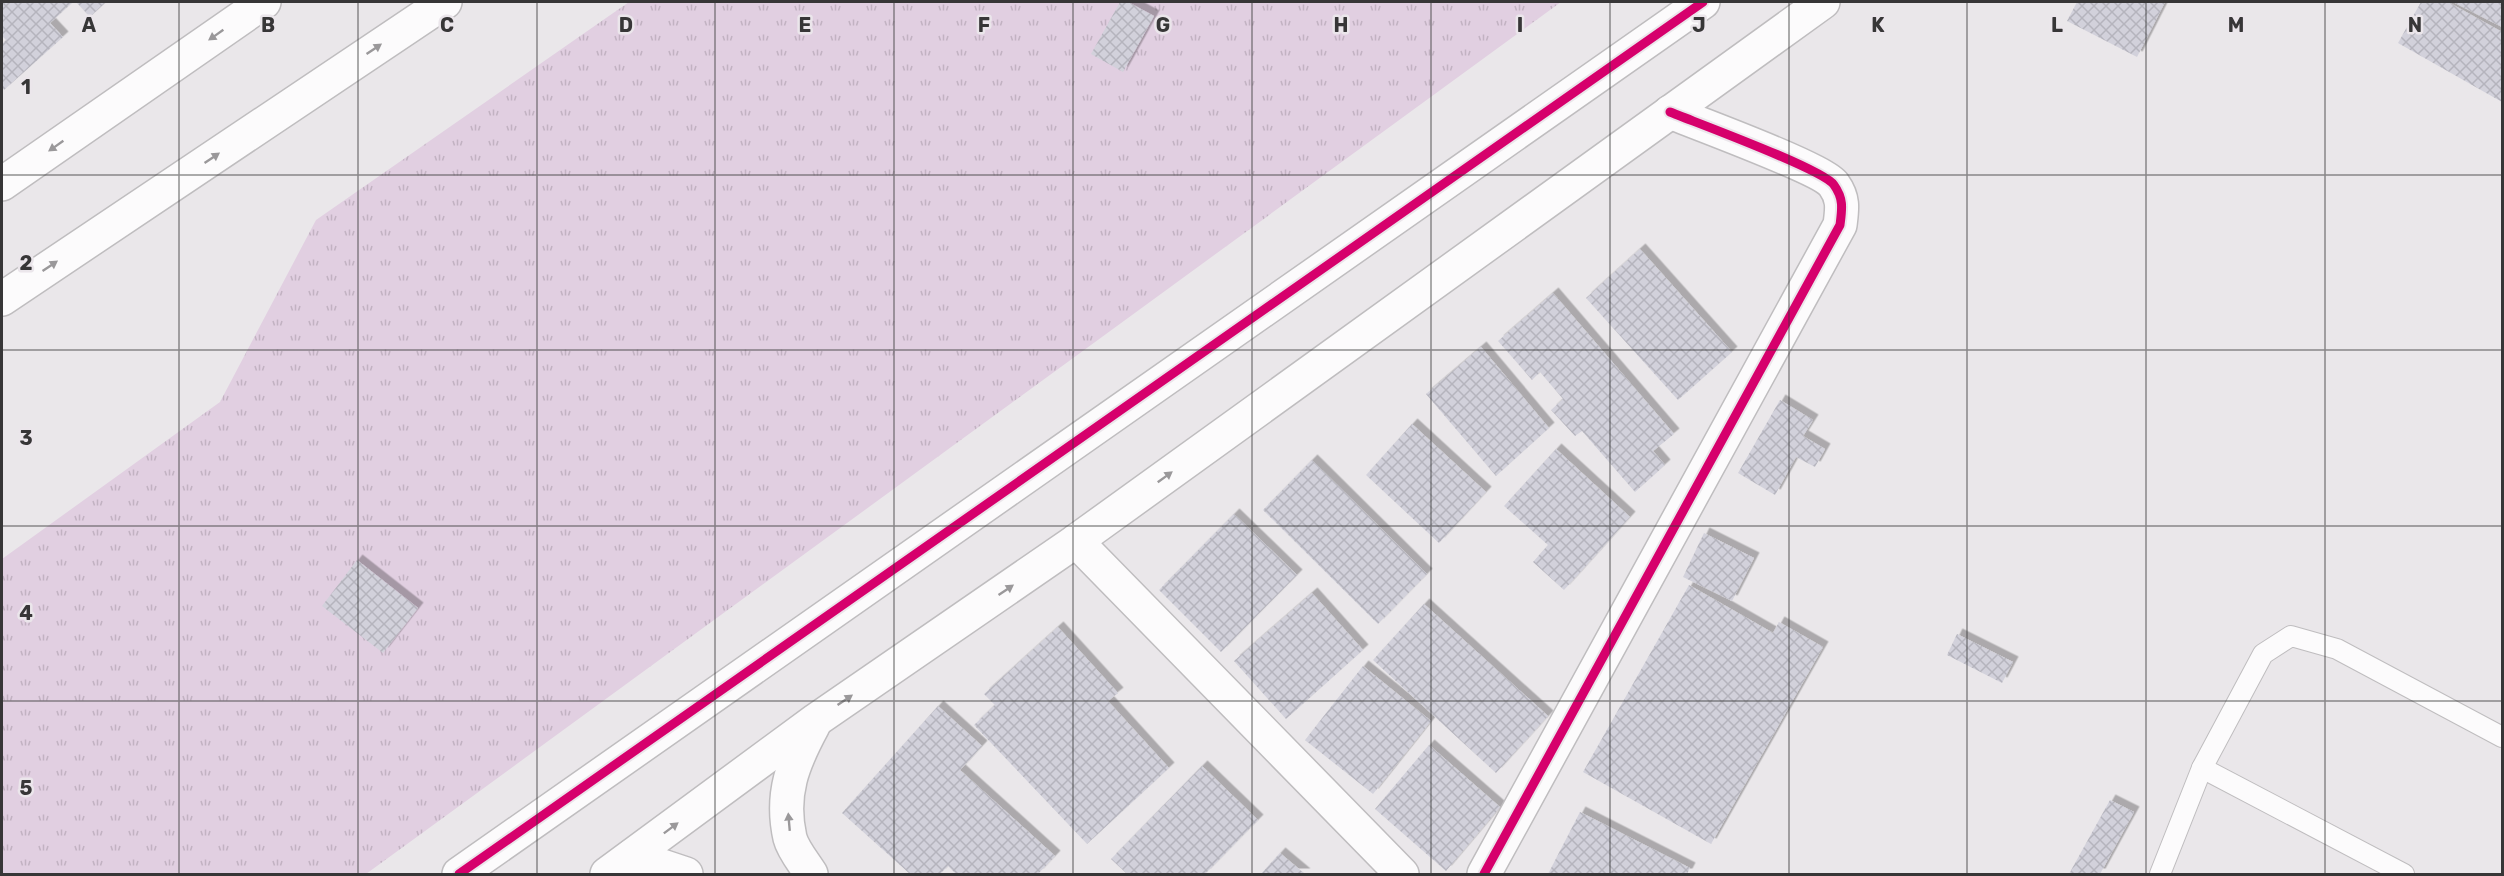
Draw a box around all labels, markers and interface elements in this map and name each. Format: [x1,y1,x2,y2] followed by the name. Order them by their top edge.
[82,13,97,37] text: A
[261,13,275,37] text: B
[440,13,454,37] text: C
[619,13,633,37] text: D
[799,13,811,37] text: E
[978,13,990,37] text: F
[1156,13,1170,37] text: G
[1334,13,1348,37] text: H
[1517,13,1523,37] text: I
[1692,13,1706,37] text: J
[1871,13,1885,37] text: K
[2051,13,2063,37] text: L
[2228,13,2244,37] text: M
[2408,13,2422,37] text: N
[208,29,224,41] one-way arrow
[366,44,382,55] one-way arrow
[21,75,31,99] text: 1
[48,140,64,152] one-way arrow
[204,152,220,163] one-way arrow
[20,251,33,275] text: 2
[42,261,58,272] one-way arrow
[19,426,33,450] text: 3
[1157,471,1173,483] one-way arrow
[998,585,1014,596] one-way arrow
[19,601,33,625] text: 4
[837,695,853,706] one-way arrow
[20,776,33,800] text: 5
[784,812,794,831] one-way arrow
[663,822,678,834] one-way arrow

